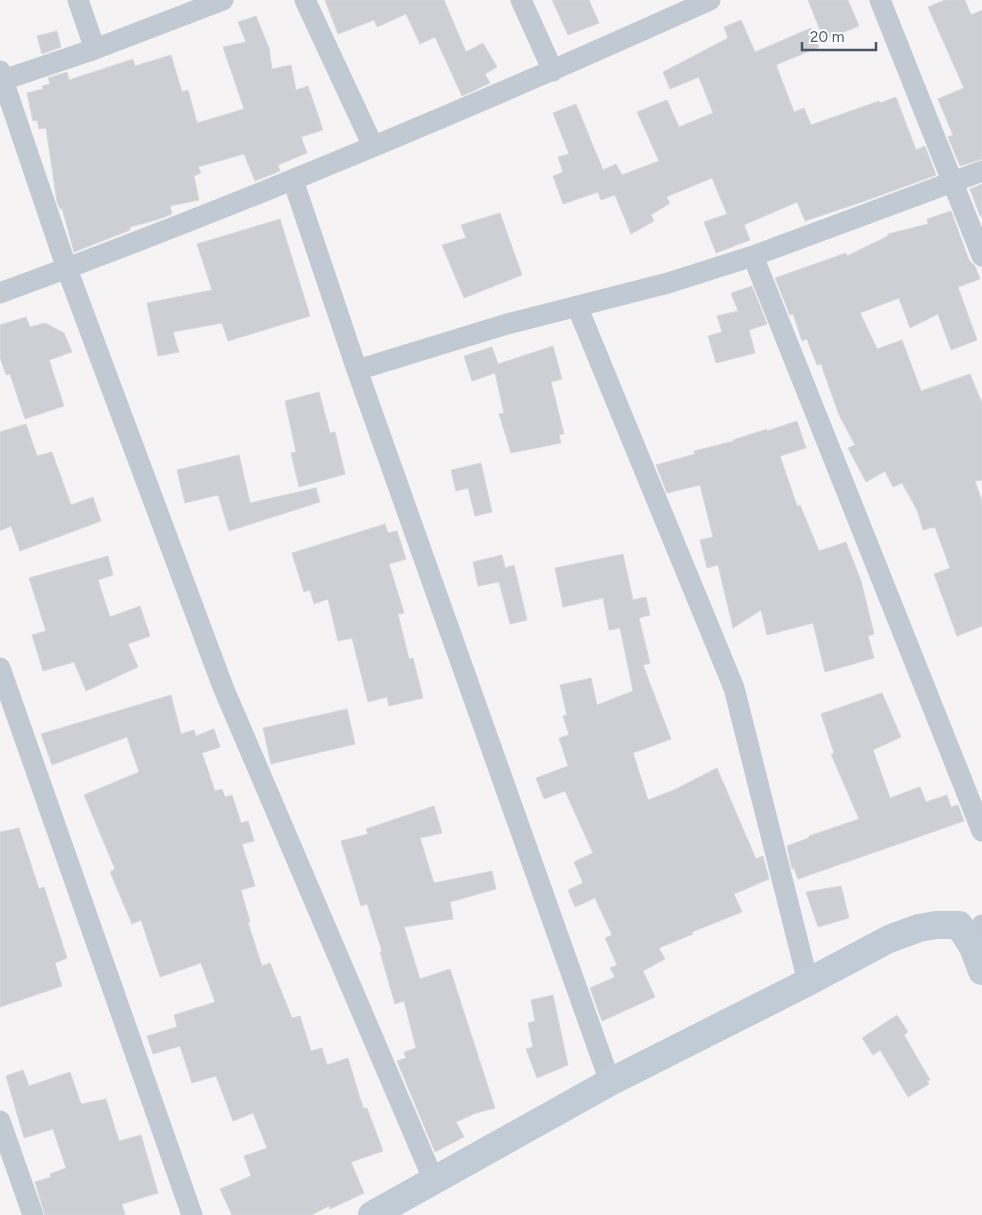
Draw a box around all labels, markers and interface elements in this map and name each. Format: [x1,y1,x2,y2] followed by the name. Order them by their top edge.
[802,20,876,52] scale bar
[810,28,844,46] text: 20 m

